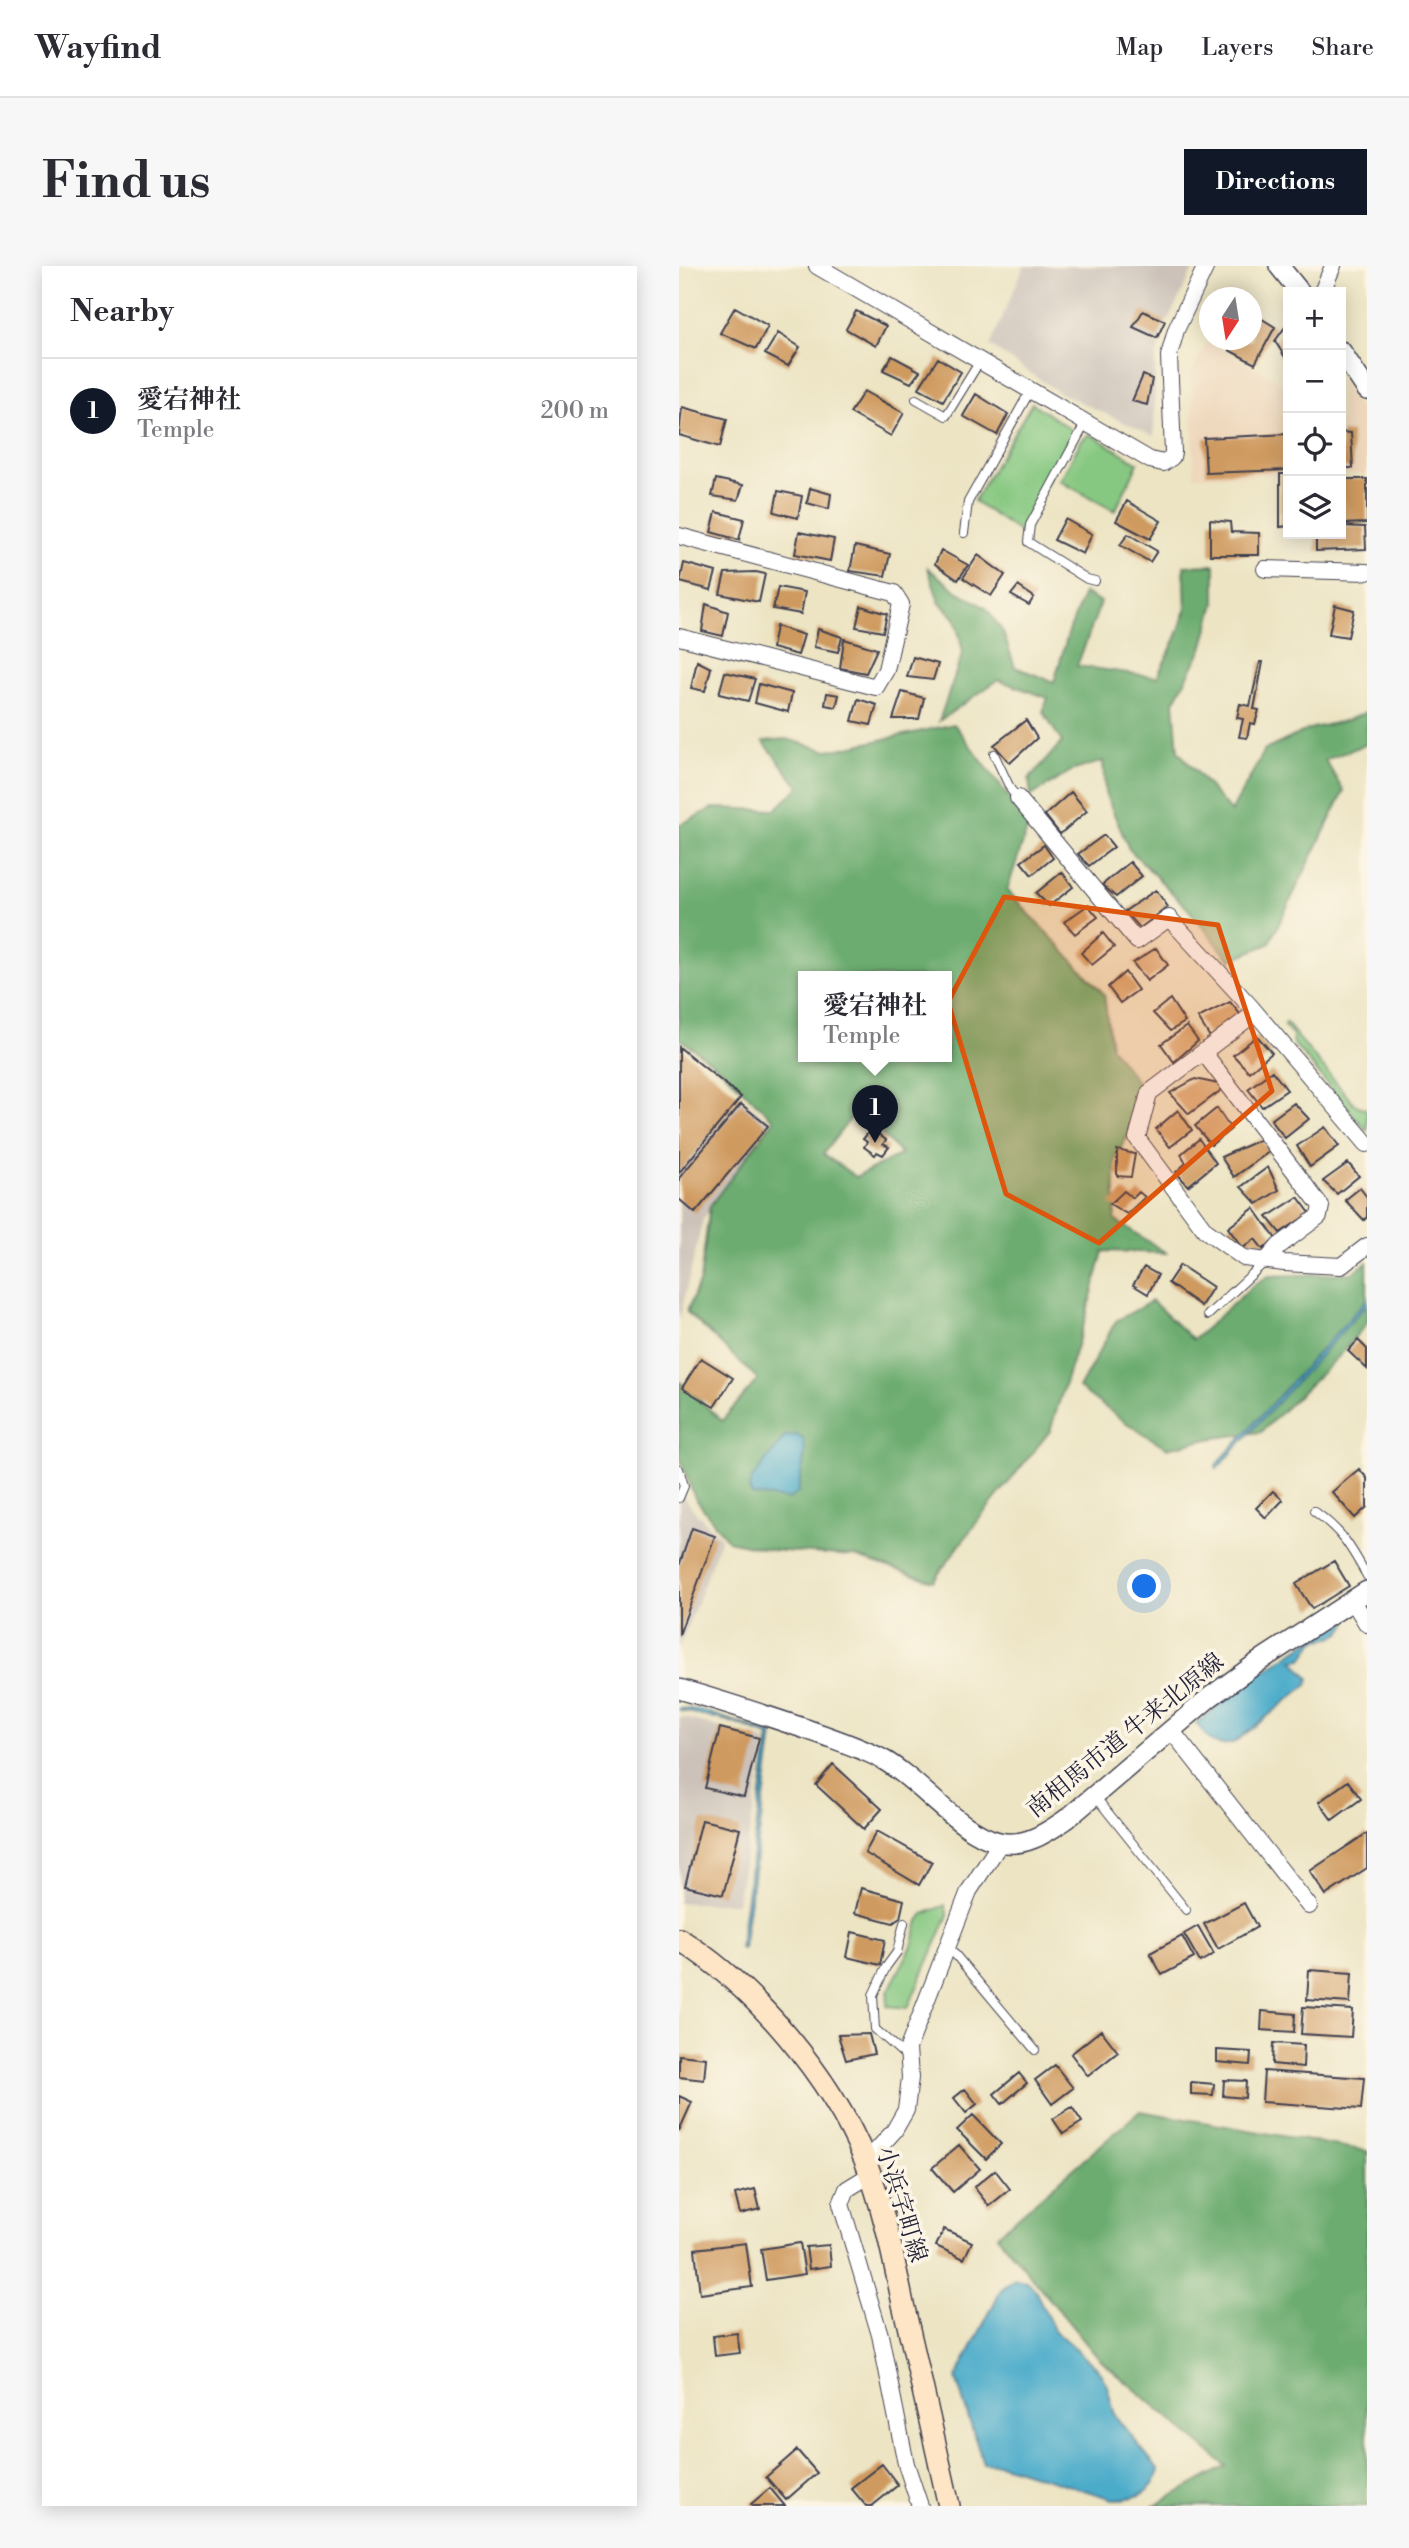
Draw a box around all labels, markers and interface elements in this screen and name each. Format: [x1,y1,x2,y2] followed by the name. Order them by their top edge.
[35,28,162,69] text: Wayfind
[1116,33,1163,63] text: Map
[1201,33,1273,63] text: Layers
[1311,33,1374,63] text: Share
[1184,149,1367,215] button: Directions
[42,152,211,213] text: Find us
[1199,287,1262,350] north arrow
[1283,287,1346,539] map controls
[1283,287,1346,350] button: +
[70,293,174,331] text: Nearby
[1283,350,1346,413] button: −
[137,384,241,416] text: 愛宕神社
[87,397,99,425] text: 1
[541,397,609,425] text: 200 m
[1283,413,1346,476] button: locate
[137,416,215,444] text: Temple
[1283,476,1346,539] button: layers
[798,971,952,1062] popup
[823,990,927,1022] text: 愛宕神社
[823,1022,900,1050] text: Temple
[852,1085,898,1143] pin: 1
[1127,1569,1161,1603] your location
[1021,1647,1230,1825] street label: 南相馬市道 牛来北原線
[869,2143,933,2266] street label: 小浜字町線

